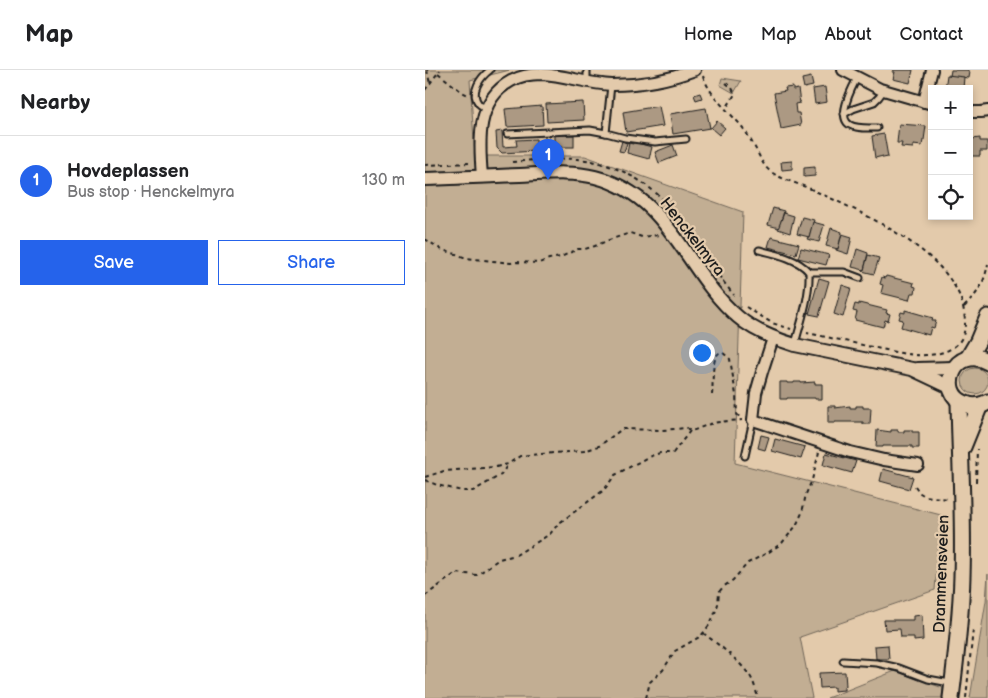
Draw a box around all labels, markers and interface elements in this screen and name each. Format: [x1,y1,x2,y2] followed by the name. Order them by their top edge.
[25,20,73,49] text: Map
[684,24,733,45] text: Home
[761,24,797,45] text: Map
[825,24,872,45] text: About
[900,24,963,45] text: Contact
[928,85,973,220] map controls
[928,85,973,130] button: +
[20,90,90,115] text: Nearby
[928,130,973,175] button: −
[532,139,564,180] pin: 1
[67,160,189,183] text: Hovdeplassen
[33,171,39,190] text: 1
[362,171,405,190] text: 130 m
[928,175,973,220] button: locate
[67,183,235,202] text: Bus stop · Henckelmyra
[655,194,729,280] street label: Henckelmyra
[20,240,208,285] button: Save
[218,240,405,285] button: Share
[689,340,715,366] your location
[930,515,954,633] street label: Drammensveien

